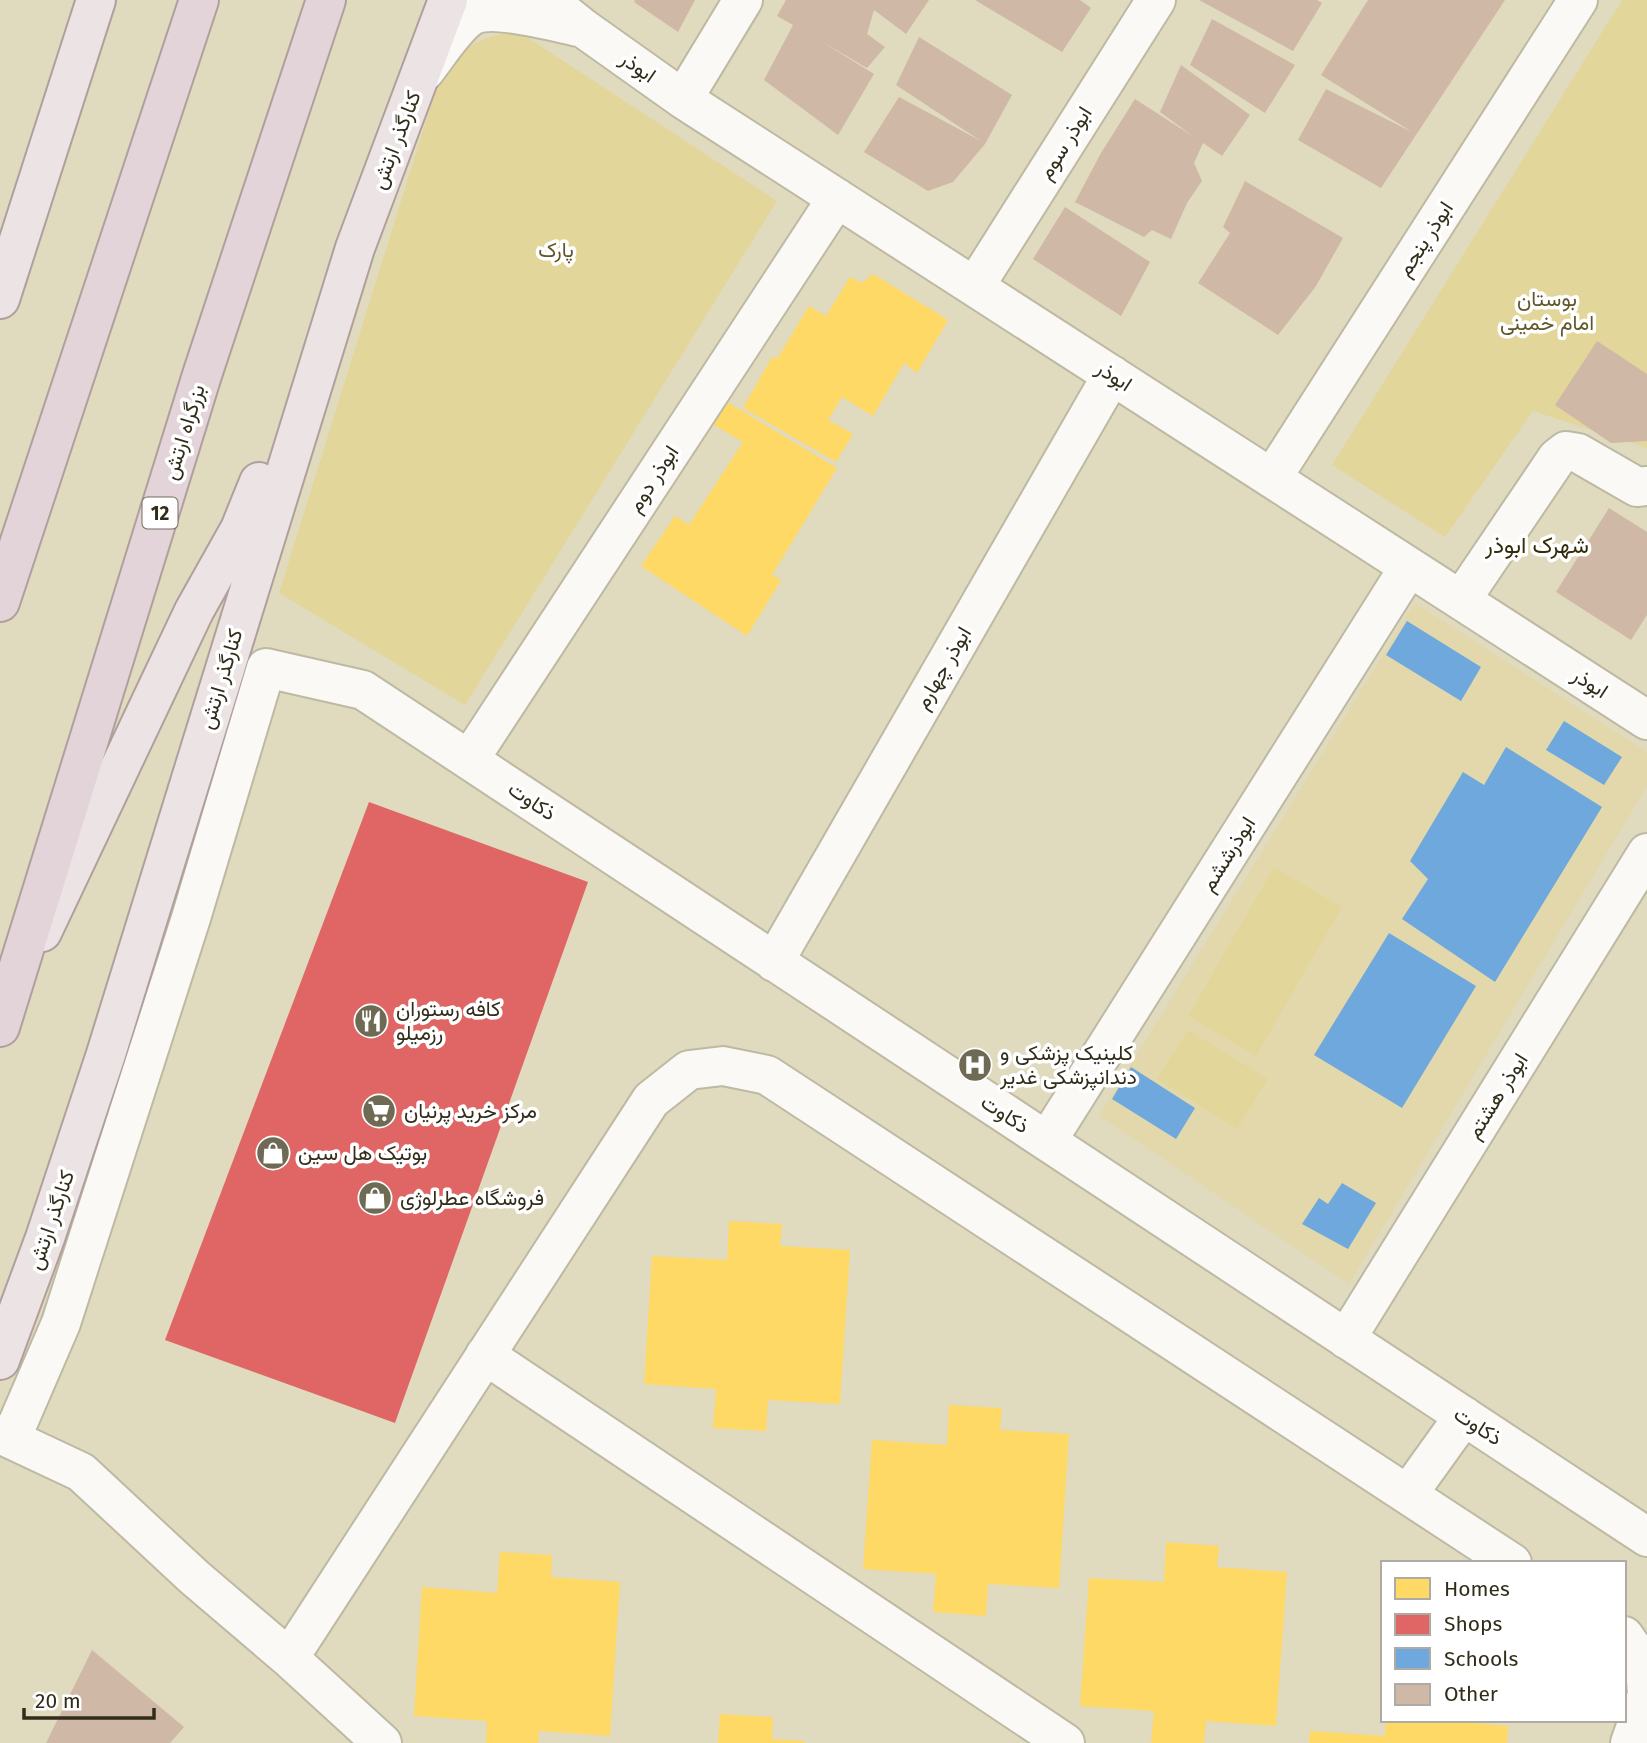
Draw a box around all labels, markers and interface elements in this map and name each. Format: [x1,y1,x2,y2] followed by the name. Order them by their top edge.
[614,45,661,88] street label: ابوذر
[365,87,427,193] street label: کنارگذر ارتش
[1032,102,1098,185] street label: ابوذر سوم
[1391,197,1460,282] street label: ابوذر پنجم
[538,237,574,264] park label: پارک
[1500,286,1594,337] park label: بوستان امام خمینی
[1090,354,1137,397] street label: ابوذر
[157,381,211,483] street label: بزرگراه ارتش
[622,440,685,518] street label: ابوذر دوم
[142,498,178,528] road number: 12
[1484,531,1589,560] district label: شهرک ابوذر
[909,622,978,715] street label: ابوذر چهارم
[193,626,249,732] street label: کنارگذر ارتش
[1566,661,1613,704] street label: ابوذر
[503,776,561,826] street label: ذکاوت
[1195,812,1262,897] street label: ابوذرششم
[396,996,501,1046] place label: کافه رستوران رزمیلو
[352,1002,390,1040] restaurant icon: کافه رستوران رزمیلو
[999,1040,1137,1091] place label: کلینیک پزشکی و دندانپزشکی غدیر
[956,1046,994,1084] hospital icon: کلینیک پزشکی و دندانپزشکی غدیر
[1460,1048,1534,1144] street label: ابوذر هشتم
[976,1089,1034,1139] street label: ذکاوت
[360,1092,398,1130] supermarket icon: مرکز خرید پرنیان
[404,1098,537,1125] place label: مرکز خرید پرنیان
[254,1134,292,1172] shop icon: بوتیک هل سین
[298,1140,427,1166] place label: بوتیک هل سین
[22,1167,80,1273] street label: کنارگذر ارتش
[356,1179,394,1217] shop icon: فروشگاه عطرلوژی
[400,1185,544,1211] place label: فروشگاه عطرلوژی
[1449,1401,1507,1451] street label: ذکاوت
[1381,1561,1626,1722] legend
[1444,1576,1510,1602] text: Homes
[1444,1611,1502,1637] text: Shops
[1444,1646,1518,1672] text: Schools
[24,1676,154,1720] scale bar
[1444,1681,1498,1707] text: Other
[35,1688,81,1714] text: 20 m

